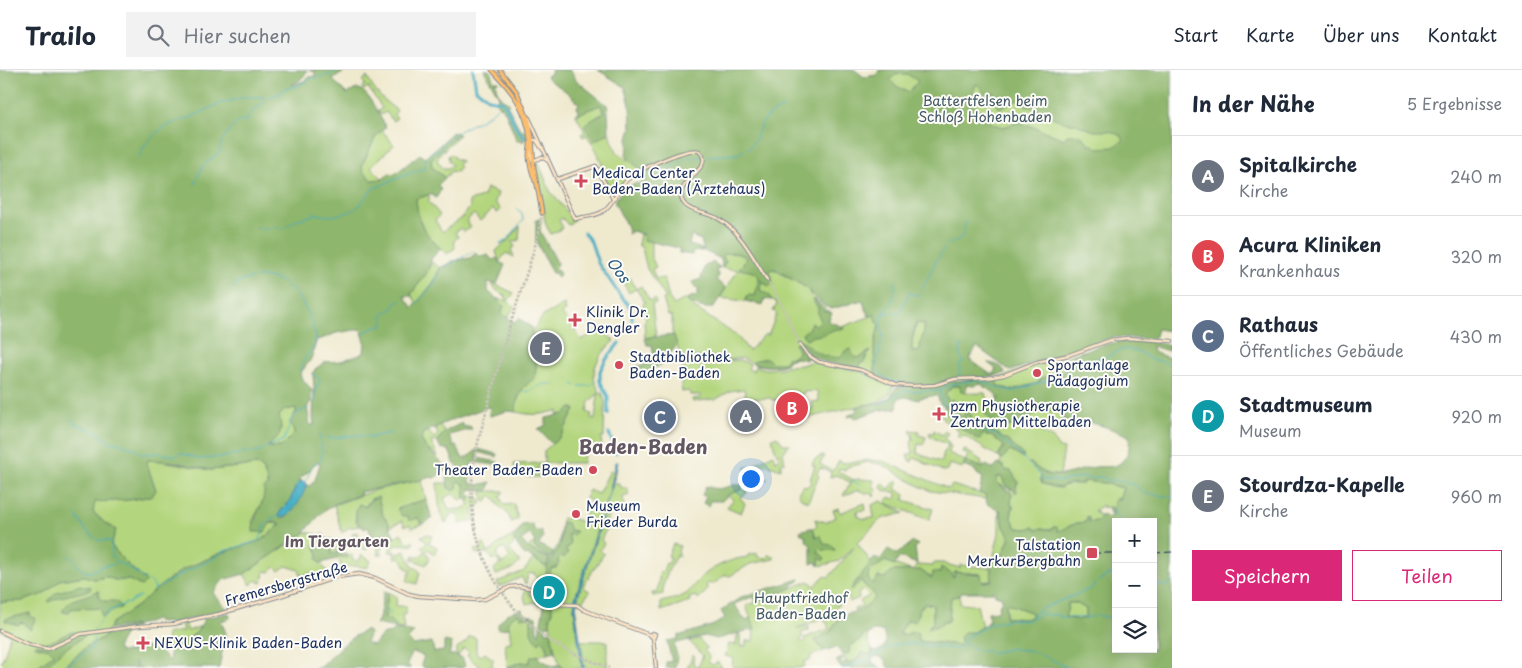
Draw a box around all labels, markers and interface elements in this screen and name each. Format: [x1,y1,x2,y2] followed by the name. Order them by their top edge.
[126,12,476,57] search box
[25,17,96,53] text: Trailo
[144,21,172,49] icon: search
[184,21,291,49] text: Hier suchen
[1173,21,1218,48] text: Start
[1246,21,1295,48] text: Karte
[1323,21,1399,48] text: Über uns
[1427,21,1497,48] text: Kontakt
[1192,87,1314,119] text: In der Nähe
[918,90,1052,127] park label: Battertfelsen beim Schloß Hohenbaden
[1407,91,1502,115] text: 5 Ergebnisse
[1239,150,1357,178] text: Spitalkirche
[592,162,765,199] place label: Medical Center Baden-Baden (Ärztehaus)
[1202,164,1214,188] text: A
[1450,164,1502,188] text: 240 m
[574,174,588,188] marker: Medical Center Baden-Baden (Ärztehaus)
[1239,178,1288,202] text: Kirche
[1239,230,1381,258] text: Acura Kliniken
[1203,244,1213,268] text: B
[1451,244,1502,268] text: 320 m
[602,251,637,288] water label: Oos
[1239,258,1340,282] text: Krankenhaus
[586,301,649,338] place label: Klinik Dr. Dengler
[1239,310,1318,338] text: Rathaus
[568,313,582,327] marker: Klinik Dr. Dengler
[1202,324,1214,348] text: C
[1450,324,1502,348] text: 430 m
[530,329,562,367] pin: E
[1239,338,1404,362] text: Öffentliches Gebäude
[629,346,731,383] place label: Stadtbibliothek Baden-Baden
[1047,354,1129,391] place label: Sportanlage Pädagogium
[613,359,625,371] marker: Stadtbibliothek Baden-Baden
[1031,367,1043,379] marker: Sportanlage Pädagogium
[776,389,808,427] pin: B
[1239,390,1373,418] text: Stadtmuseum
[950,395,1091,432] place label: pzm Physiotherapie Zentrum Mittelbaden
[730,397,762,435] pin: A
[644,398,676,436] pin: C
[1202,404,1214,428] text: D
[1451,404,1502,428] text: 920 m
[932,407,946,421] marker: pzm Physiotherapie Zentrum Mittelbaden
[1239,418,1302,442] text: Museum
[578,432,708,460] district label: Baden-Baden
[435,459,583,480] place label: Theater Baden-Baden
[587,464,599,476] marker: Theater Baden-Baden
[738,466,764,492] your location
[1239,470,1405,498] text: Stourdza-Kapelle
[1203,484,1213,508] text: E
[1451,484,1502,508] text: 960 m
[586,495,678,532] place label: Museum Frieder Burda
[1239,498,1288,522] text: Kirche
[570,508,582,520] marker: Museum Frieder Burda
[1112,518,1157,653] map controls
[1112,518,1157,563] button: +
[285,529,389,552] district label: Im Tiergarten
[967,534,1081,571] place label: Talstation MerkurBergbahn
[1085,546,1099,560] marker: Talstation MerkurBergbahn
[1192,550,1342,601] button: Speichern
[1352,550,1502,601] button: Teilen
[222,556,350,611] street label: Fremersbergstraße
[1112,563,1157,608] button: −
[533,573,565,611] pin: D
[754,587,850,624] park label: Hauptfriedhof Baden-Baden
[1112,608,1157,653] button: layers
[154,632,342,653] place label: NEXUS-Klinik Baden-Baden
[136,636,150,650] marker: NEXUS-Klinik Baden-Baden

